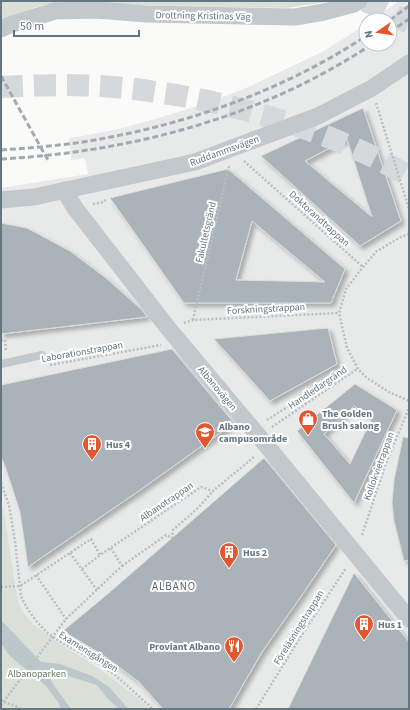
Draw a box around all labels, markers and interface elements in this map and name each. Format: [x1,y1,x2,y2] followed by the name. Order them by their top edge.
[155,8,251,24] street label: Drottning Kristinas Väg
[14,12,139,38] scale bar
[358,12,398,52] north arrow
[20,18,44,35] text: 50 m
[361,29,377,39] text: N
[188,132,261,170] street label: Ruddammsvägen
[286,188,353,250] street label: Doktorandtrappan
[192,200,220,264] street label: Fakultetsgränd
[227,300,306,318] street label: Forskningstrappan
[40,338,124,366] street label: Laborationstrappan
[194,363,240,414] street label: Albanovägen
[285,363,350,413] street label: Handledargränd
[322,407,380,433] place label: The Golden Brush salong
[297,408,319,436] shop icon: The Golden Brush salong
[218,420,287,446] place label: Albano campusområde
[194,421,216,449] school or university icon: Albano campusområde
[360,430,398,502] street label: Kollokvietrappan
[81,433,103,461] building icon: Hus 4
[106,438,131,452] place label: Hus 4
[137,479,196,525] street label: Albanotrappan
[218,541,240,569] building icon: Hus 2
[243,546,267,560] place label: Hus 2
[152,579,196,594] district label: ALBANO
[270,587,328,668] street label: Föreläsningstrappan
[353,613,375,641] building icon: Hus 1
[378,618,402,632] place label: Hus 1
[56,628,121,676] street label: Examensgången
[223,635,245,663] restaurant icon: Proviant Albano
[149,640,220,654] place label: Proviant Albano
[8,667,66,681] park label: Albanoparken

